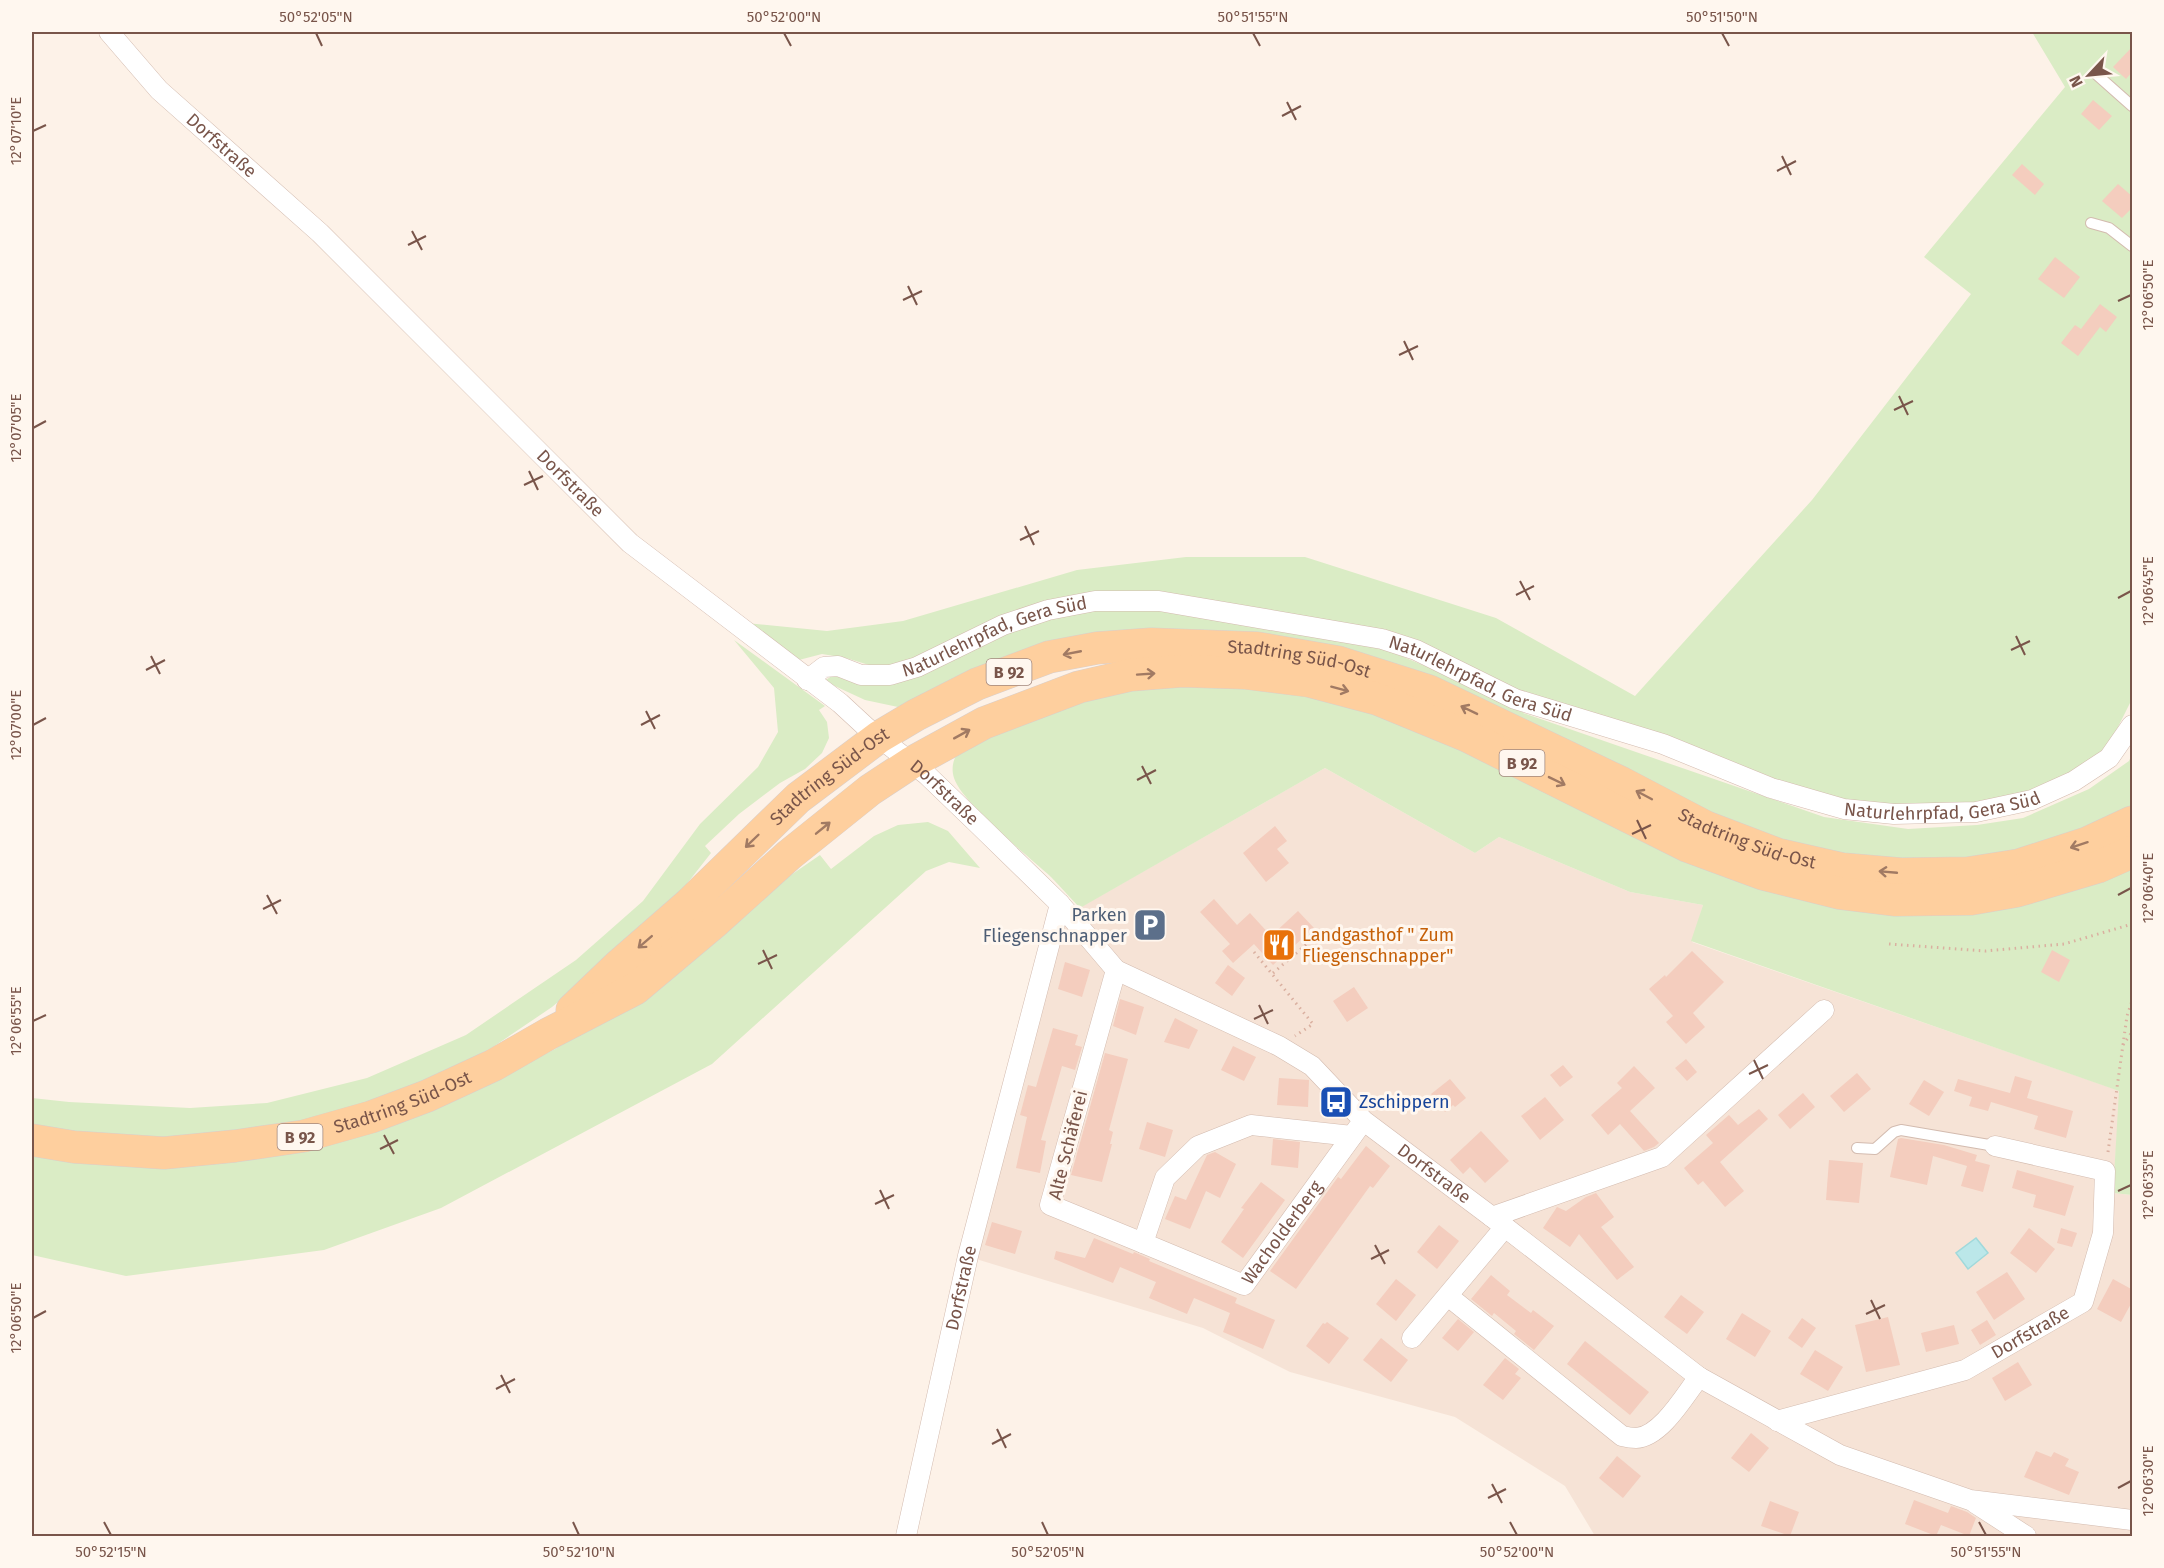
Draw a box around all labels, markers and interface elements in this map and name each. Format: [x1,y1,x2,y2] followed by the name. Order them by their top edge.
[279,8,353,26] text: 50°52'05"N
[747,8,821,26] text: 50°52'00"N
[1218,8,1289,26] text: 50°51'55"N
[1686,8,1758,26] text: 50°51'50"N
[2059,45,2119,105] north arrow
[2065,72,2087,90] text: N
[7,97,25,165] text: 12°07'10"E
[182,108,261,182] street label: Dorfstraße
[2139,260,2157,330] text: 12°06'50"E
[7,393,25,463] text: 12°07'05"E
[532,445,609,522] street label: Dorfstraße
[2139,556,2157,626] text: 12°06'45"E
[899,592,1089,682] street label: Naturlehrpfad, Gera Süd
[1386,631,1575,727] street label: Naturlehrpfad, Gera Süd
[1227,636,1374,683] street label: Stadtring Süd-Ost
[1063,648,1082,659] one-way arrow
[986,659,1032,685] road number: B 92
[1136,668,1156,679] one-way arrow
[1330,683,1349,695] one-way arrow
[7,690,25,760] text: 12°07'00"E
[1460,704,1478,715] one-way arrow
[765,722,893,830] street label: Stadtring Süd-Ost
[953,728,970,740] one-way arrow
[1500,750,1544,776] road number: B 92
[906,755,984,830] street label: Dorfstraße
[1548,776,1566,788] one-way arrow
[1843,787,2044,825] street label: Naturlehrpfad, Gera Süd
[1636,789,1653,801] one-way arrow
[1674,803,1819,874] street label: Stadtring Süd-Ost
[815,821,831,834] one-way arrow
[745,833,760,848] one-way arrow
[2070,841,2089,852] one-way arrow
[2139,853,2157,923] text: 12°06'40"E
[1878,866,1898,877] one-way arrow
[983,904,1127,947] place label: Parken Fliegenschnapper
[1132,907,1168,943] parking icon: Parken Fliegenschnapper
[1302,924,1454,967] place label: Landgasthof " Zum Fliegenschnapper"
[1261,927,1297,963] restaurant icon: Landgasthof " Zum Fliegenschnapper"
[638,935,653,949] one-way arrow
[7,986,25,1056] text: 12°06'55"E
[331,1066,475,1138] street label: Stadtring Süd-Ost
[1318,1084,1354,1120] bus stop icon: Zschippern
[1044,1088,1092,1202] street label: Alte Schäferei
[1359,1091,1449,1113] place label: Zschippern
[278,1124,322,1150] road number: B 92
[1393,1139,1475,1208] street label: Dorfstraße
[2139,1150,2157,1220] text: 12°06'35"E
[1237,1176,1327,1289] street label: Wacholderberg
[941,1243,981,1333] street label: Dorfstraße
[7,1283,25,1353] text: 12°06'50"E
[1987,1301,2073,1364] street label: Dorfstraße
[2139,1446,2157,1516] text: 12°06'30"E
[75,1543,147,1561] text: 50°52'15"N
[543,1543,615,1561] text: 50°52'10"N
[1011,1543,1085,1561] text: 50°52'05"N
[1480,1543,1554,1561] text: 50°52'00"N
[1951,1543,2022,1561] text: 50°51'55"N

